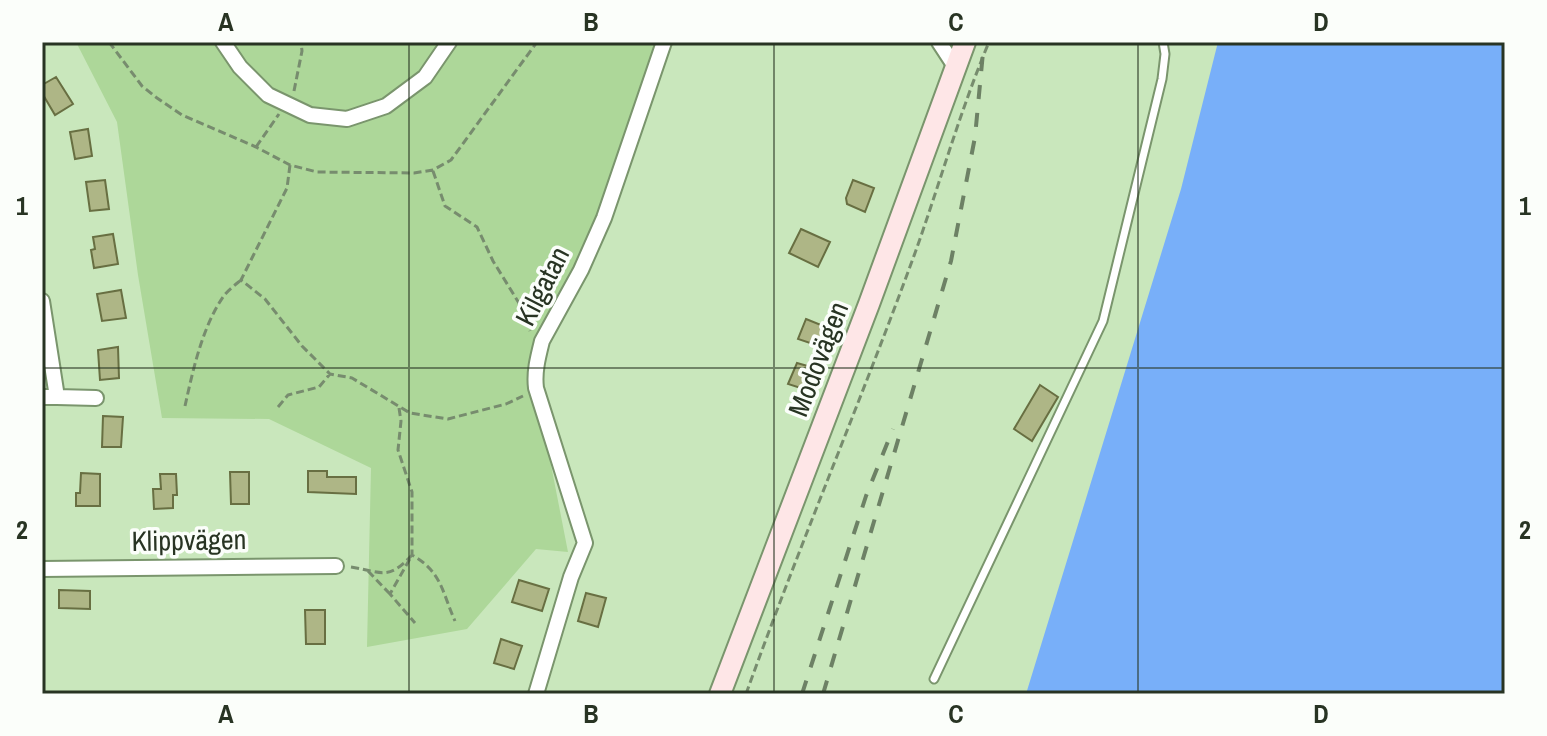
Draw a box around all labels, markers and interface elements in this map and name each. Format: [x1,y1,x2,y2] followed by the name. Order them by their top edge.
[218,4,234,39] text: A
[583,4,599,39] text: B
[948,4,964,39] text: C
[1313,4,1329,39] text: D
[16,188,28,223] text: 1
[1519,188,1531,223] text: 1
[506,240,578,332] street label: Kilgatan
[779,296,857,422] street label: Modovägen
[16,512,28,547] text: 2
[1519,512,1531,547] text: 2
[131,520,247,560] street label: Klippvägen
[218,696,234,731] text: A
[583,696,599,731] text: B
[948,696,964,731] text: C
[1313,696,1329,731] text: D

